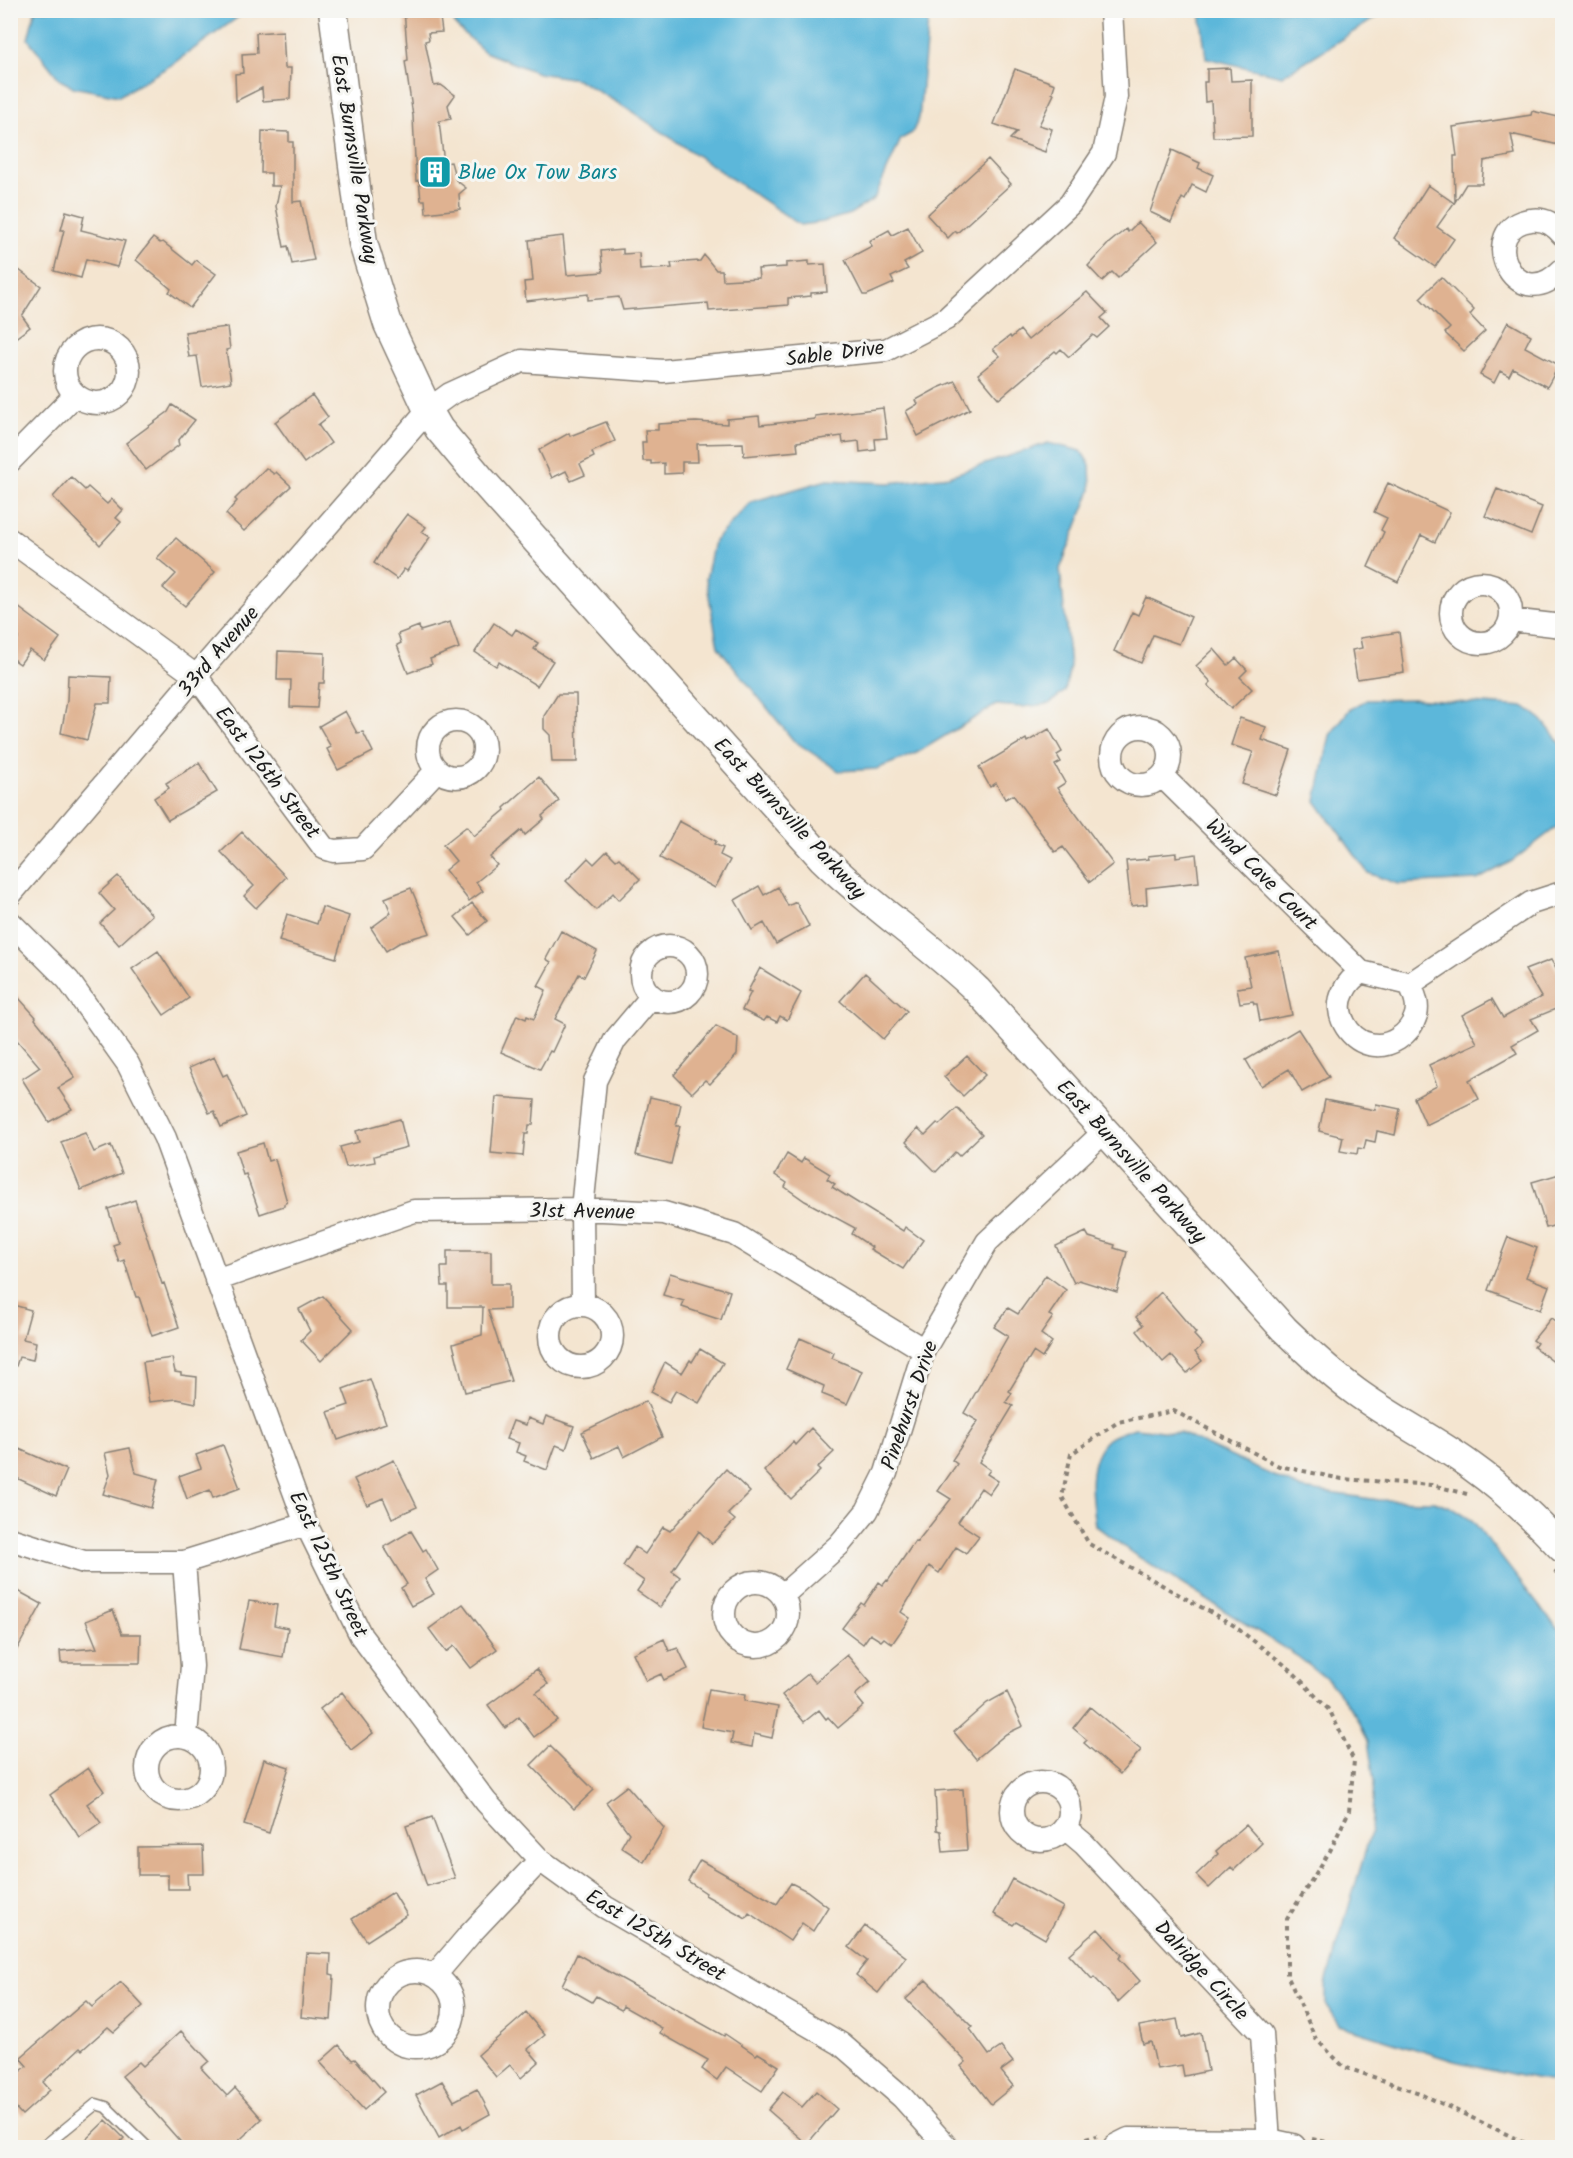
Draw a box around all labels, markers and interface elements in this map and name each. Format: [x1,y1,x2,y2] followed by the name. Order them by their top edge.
[321,52,386,267] street label: East Burnsville Parkway
[417,154,453,190] building icon: Blue Ox Tow Bars
[458,157,617,190] place label: Blue Ox Tow Bars
[784,332,887,377] street label: Sable Drive
[170,599,269,705] street label: 33rd Avenue
[206,699,328,847] street label: East 126th Street
[705,730,873,908] street label: East Burnsville Parkway
[1197,811,1326,940] street label: Wind Cave Court
[1048,1072,1214,1252] street label: East Burnsville Parkway
[529,1195,636,1230] street label: 31st Avenue
[873,1336,948,1475] street label: Pinehurst Drive
[279,1486,377,1644] street label: East 125th Street
[579,1881,733,1992] street label: East 125th Street
[1145,1913,1257,2029] street label: Dalridge Circle

